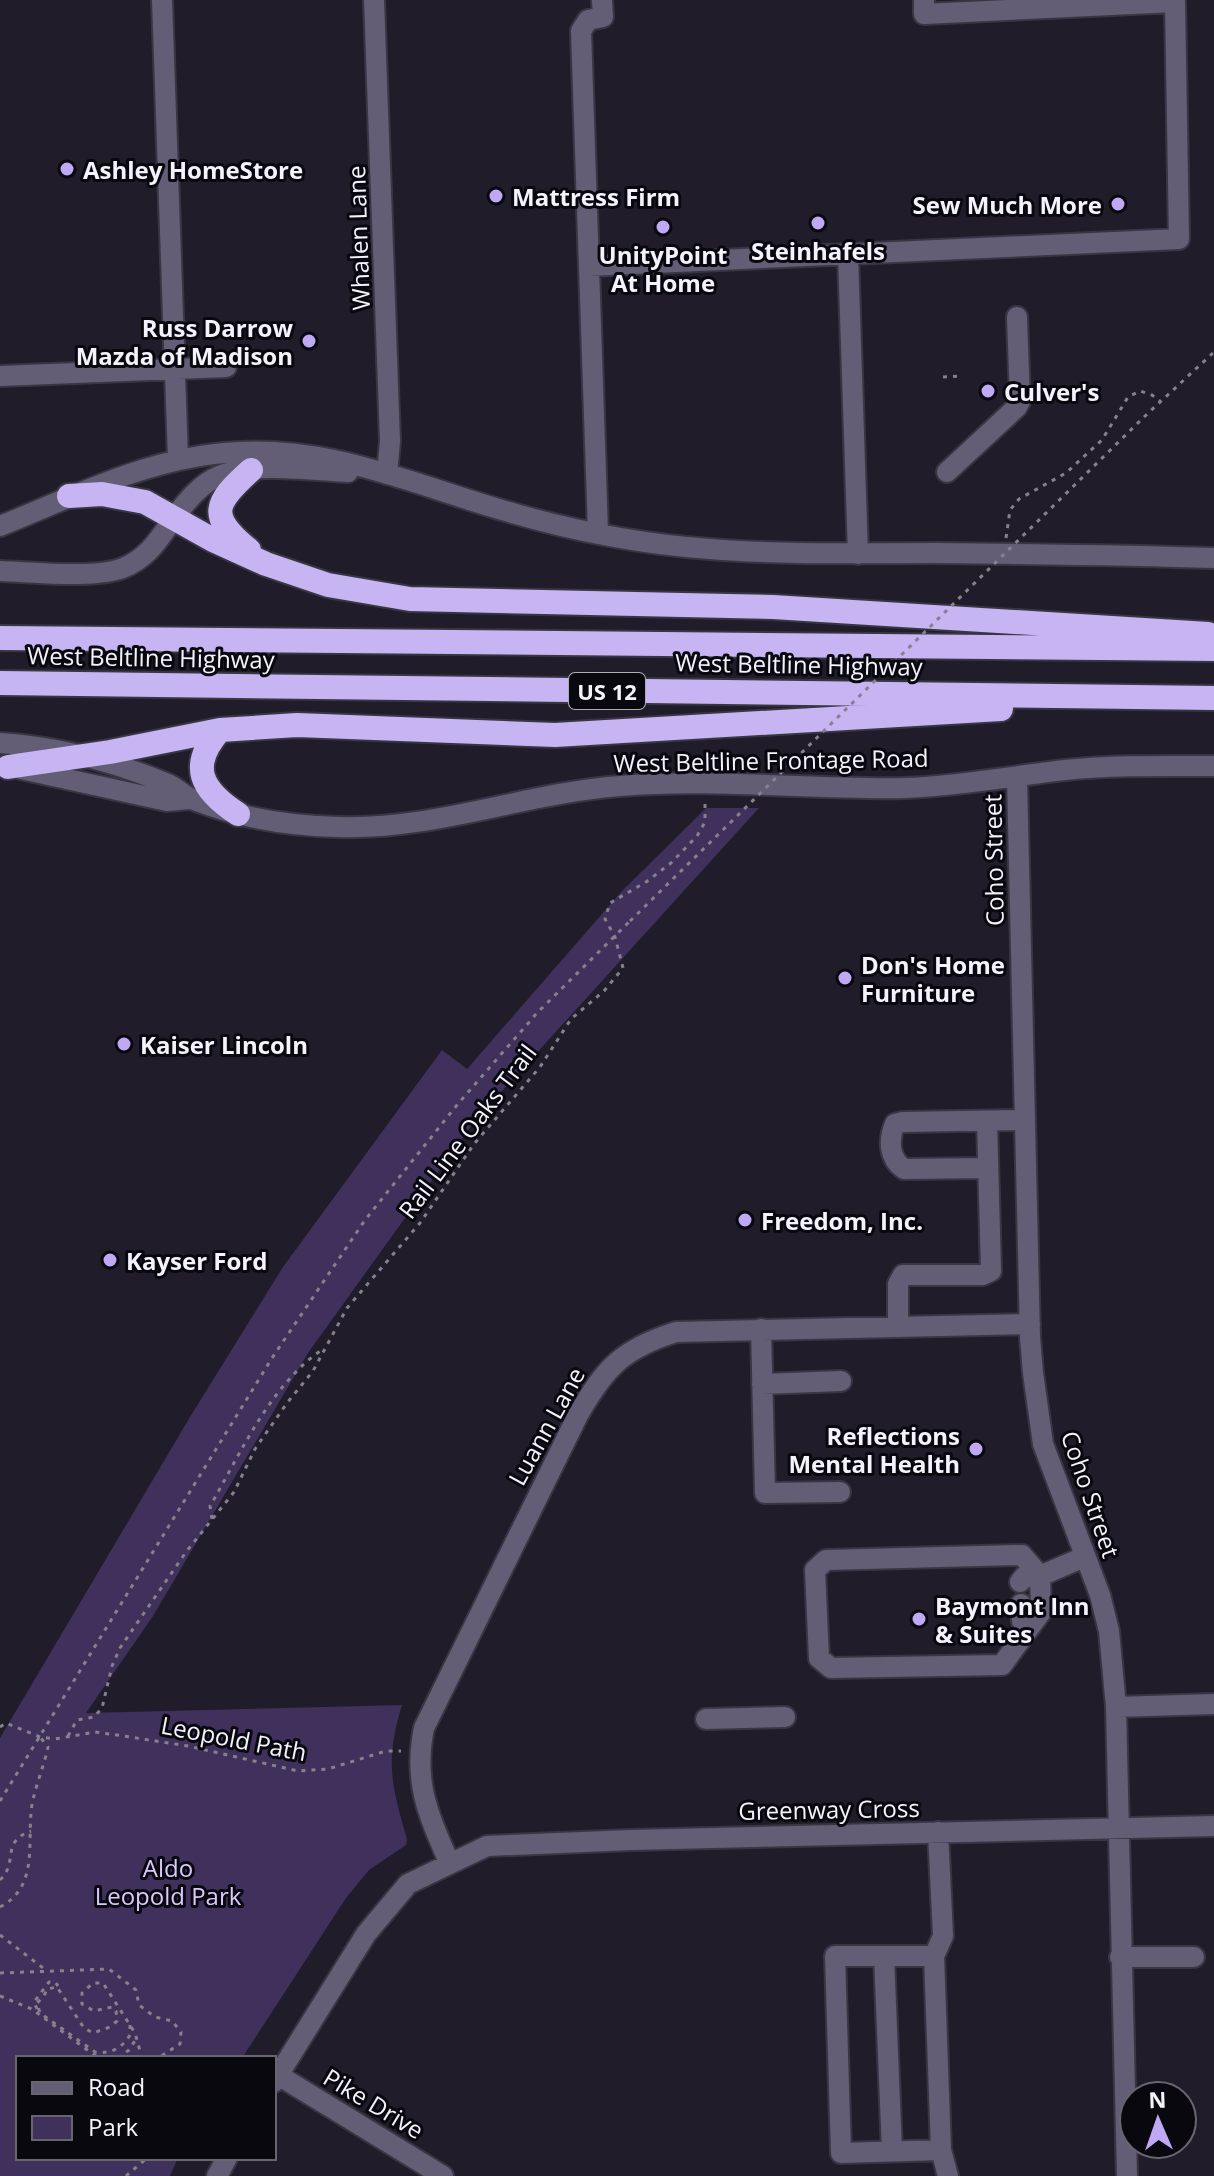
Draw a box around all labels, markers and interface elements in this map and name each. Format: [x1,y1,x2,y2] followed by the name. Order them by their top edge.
[83,153,303,186] place label: Ashley HomeStore
[58,160,76,178] marker: Ashley HomeStore
[339,165,377,311] street label: Whalen Lane
[512,180,680,213] place label: Mattress Firm
[487,187,505,205] marker: Mattress Firm
[913,188,1102,221] place label: Sew Much More
[1109,195,1127,213] marker: Sew Much More
[809,214,827,232] marker: Steinhafels
[654,218,672,236] marker: UnityPoint At Home
[751,234,885,267] place label: Steinhafels
[599,238,727,299] place label: UnityPoint At Home
[76,311,293,372] place label: Russ Darrow Mazda of Madison
[300,332,318,350] marker: Russ Darrow Mazda of Madison
[1004,375,1100,408] place label: Culver's
[979,382,997,400] marker: Culver's
[27,638,276,676] street label: West Beltline Highway
[675,645,924,683] street label: West Beltline Highway
[569,673,645,709] road number: US 12
[613,741,929,779] street label: West Beltline Frontage Road
[975,794,1011,926] street label: Coho Street
[861,948,1005,1009] place label: Don's Home Furniture
[836,969,854,987] marker: Don's Home Furniture
[140,1028,308,1061] place label: Kaiser Lincoln
[115,1035,133,1053] marker: Kaiser Lincoln
[391,1037,543,1225] street label: Rail Line Oaks Trail
[761,1204,923,1237] place label: Freedom, Inc.
[736,1211,754,1229] marker: Freedom, Inc.
[126,1244,267,1277] place label: Kayser Ford
[101,1251,119,1269] marker: Kayser Ford
[500,1361,592,1491] street label: Luann Lane
[788,1419,960,1480] place label: Reflections Mental Health
[1054,1426,1128,1562] street label: Coho Street
[967,1440,985,1458] marker: Reflections Mental Health
[935,1589,1090,1650] place label: Baymont Inn & Suites
[910,1610,928,1628] marker: Baymont Inn & Suites
[158,1708,310,1768] street label: Leopold Path
[738,1791,920,1827] street label: Greenway Cross
[95,1851,242,1912] park label: Aldo Leopold Park
[16,2056,276,2160] legend
[318,2060,430,2146] street label: Pike Drive
[88,2070,145,2103] text: Road
[1118,2080,1198,2160] north arrow
[1148,2084,1167,2114] text: N
[88,2110,139,2143] text: Park

